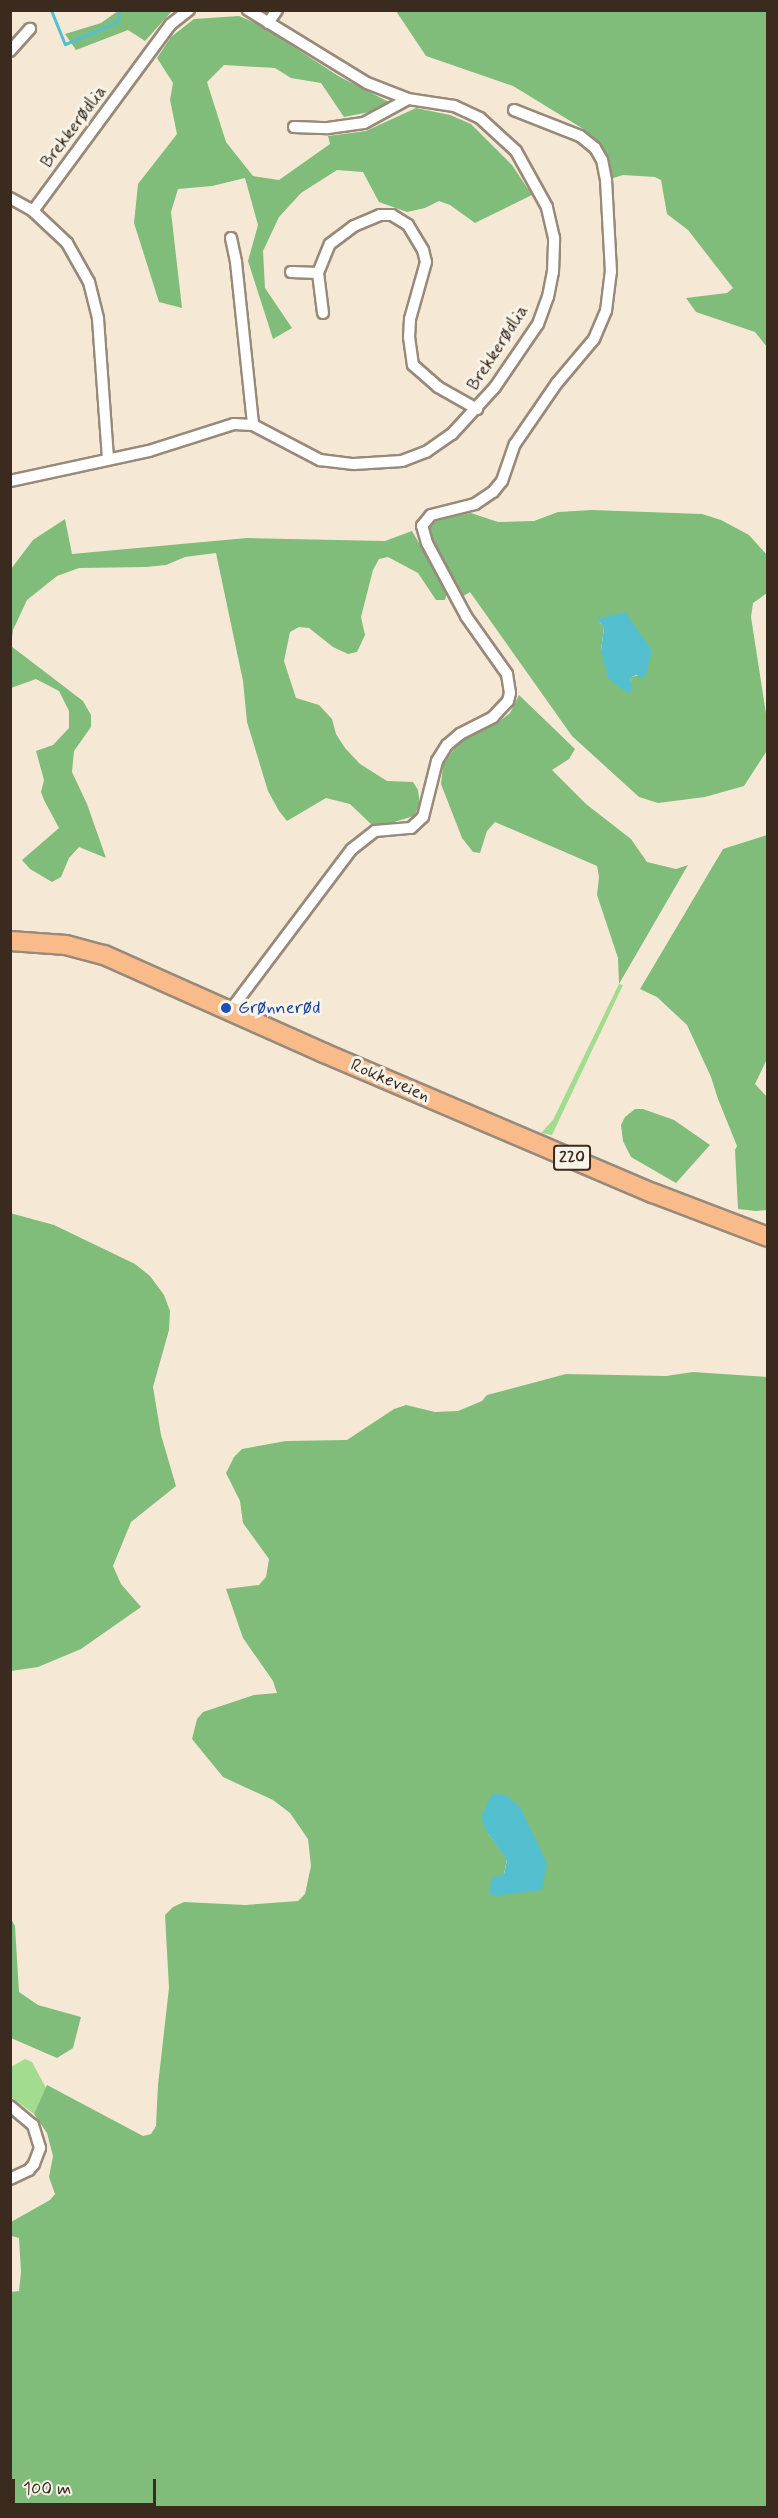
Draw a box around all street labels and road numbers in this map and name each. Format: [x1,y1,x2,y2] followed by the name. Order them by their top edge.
[36,82,112,172] street label: Brekkerødlia
[462,301,534,395] street label: Brekkerødlia
[347,1055,433,1107] street label: Rokkeveien
[552,1145,592,1171] road number: 220

